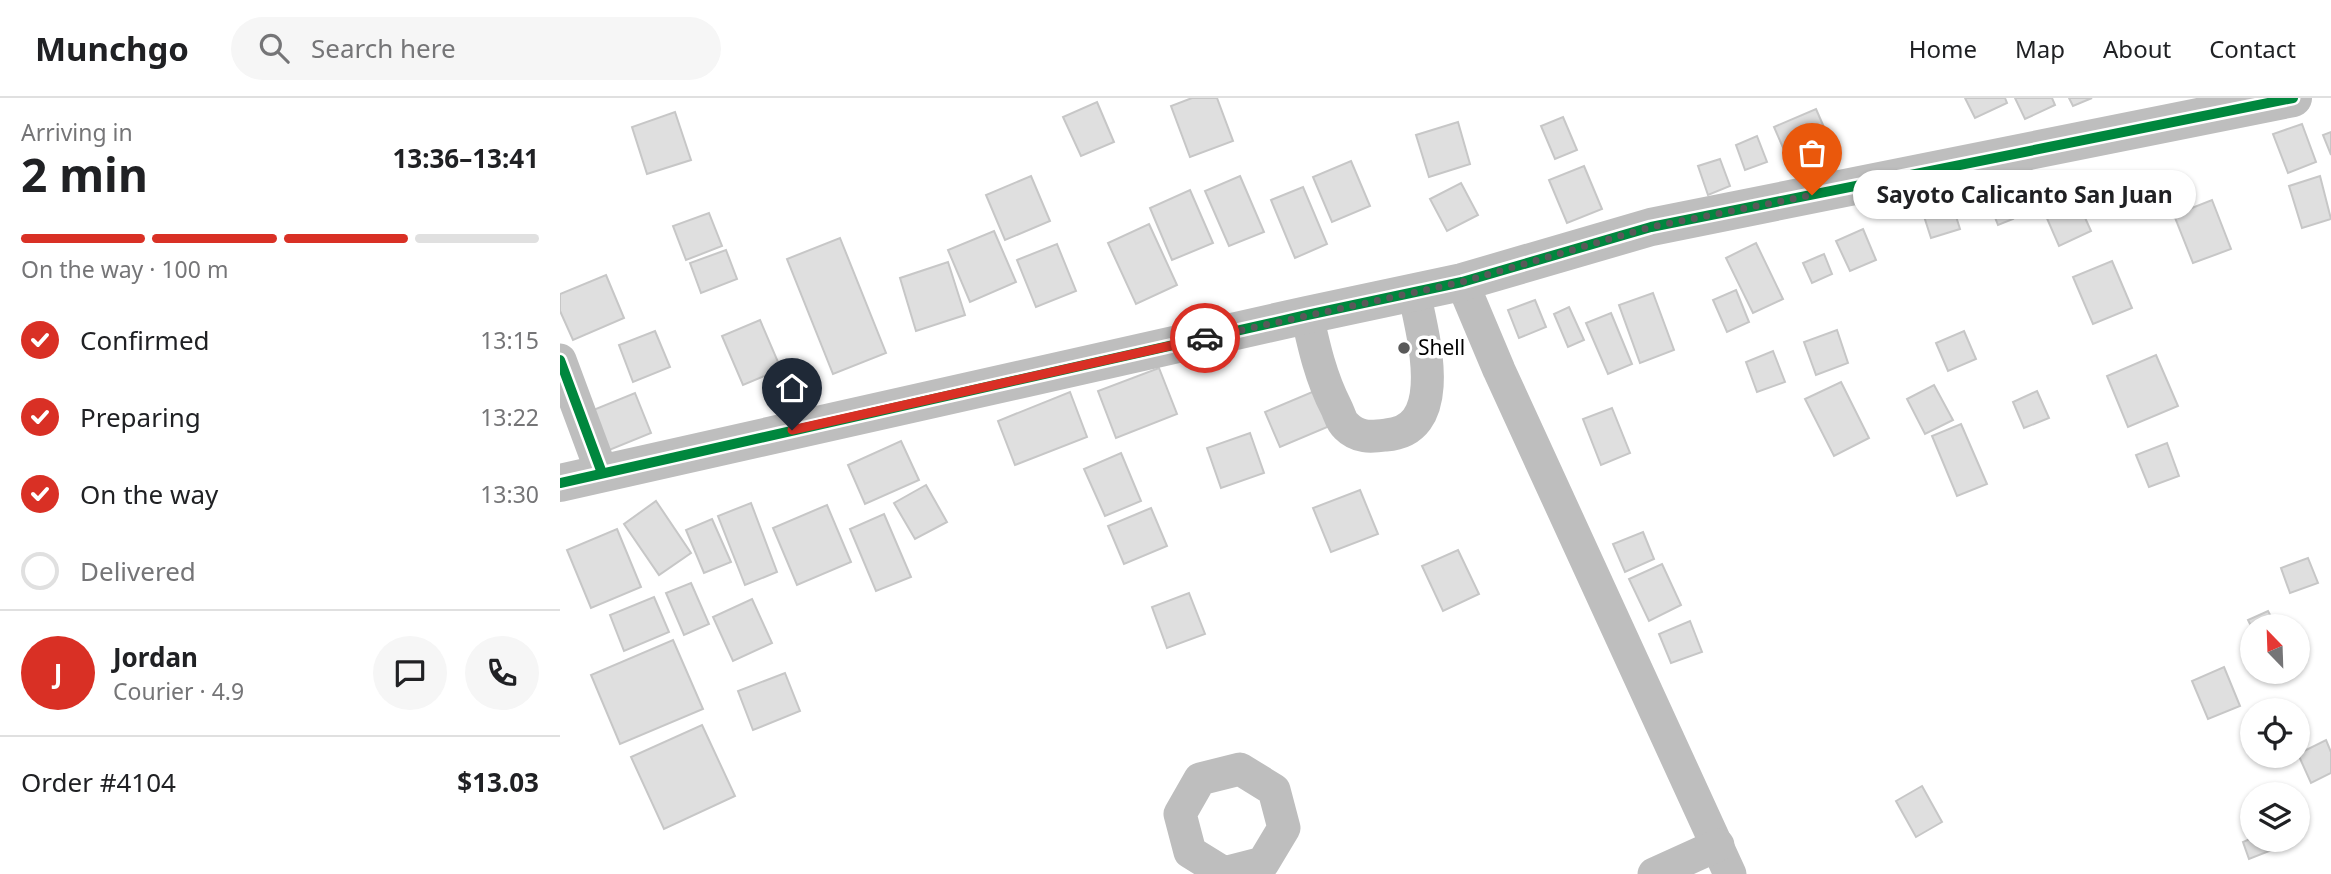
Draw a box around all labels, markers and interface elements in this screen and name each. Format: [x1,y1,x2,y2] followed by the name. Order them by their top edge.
[231,17,721,80] search box
[35,26,189,71] text: Munchgo
[255,29,293,67] icon: search
[311,30,456,66] text: Search here
[1909,32,1977,65] text: Home
[2015,32,2065,65] text: Map
[2103,32,2171,65] text: About
[2209,32,2296,65] text: Contact
[21,116,133,148] text: Arriving in
[1782,123,1842,195] pin
[1793,134,1831,172] icon: bag
[392,140,539,176] text: 13:36–13:41
[21,143,148,205] text: 2 min
[1854,170,2197,220] callout: Sayoto Calicanto San Juan
[1876,178,2173,210] text: Sayoto Calicanto San Juan
[21,253,228,285] text: On the way · 100 m
[1170,303,1240,373] courier
[1186,319,1224,357] icon: car
[21,321,59,359] icon: check
[80,322,210,358] text: Confirmed
[480,324,539,356] text: 13:15
[1418,333,1465,361] place label: Shell
[1396,340,1412,356] marker: Shell
[762,358,822,430] pin
[773,369,811,407] icon: home
[21,398,59,436] icon: check
[80,399,201,435] text: Preparing
[480,401,539,433] text: 13:22
[21,475,59,513] icon: check
[80,476,218,512] text: On the way
[480,478,539,510] text: 13:30
[80,553,196,589] text: Delivered
[2240,614,2310,684] north arrow
[2240,614,2310,852] map controls
[373,636,447,710] button: chat
[465,636,539,710] button: phone
[113,639,198,675] text: Jordan
[54,655,62,691] text: J
[113,675,244,707] text: Courier · 4.9
[2240,698,2310,768] button: locate
[21,764,176,800] text: Order #4104
[457,764,539,800] text: $13.03
[2240,782,2310,852] button: layers

